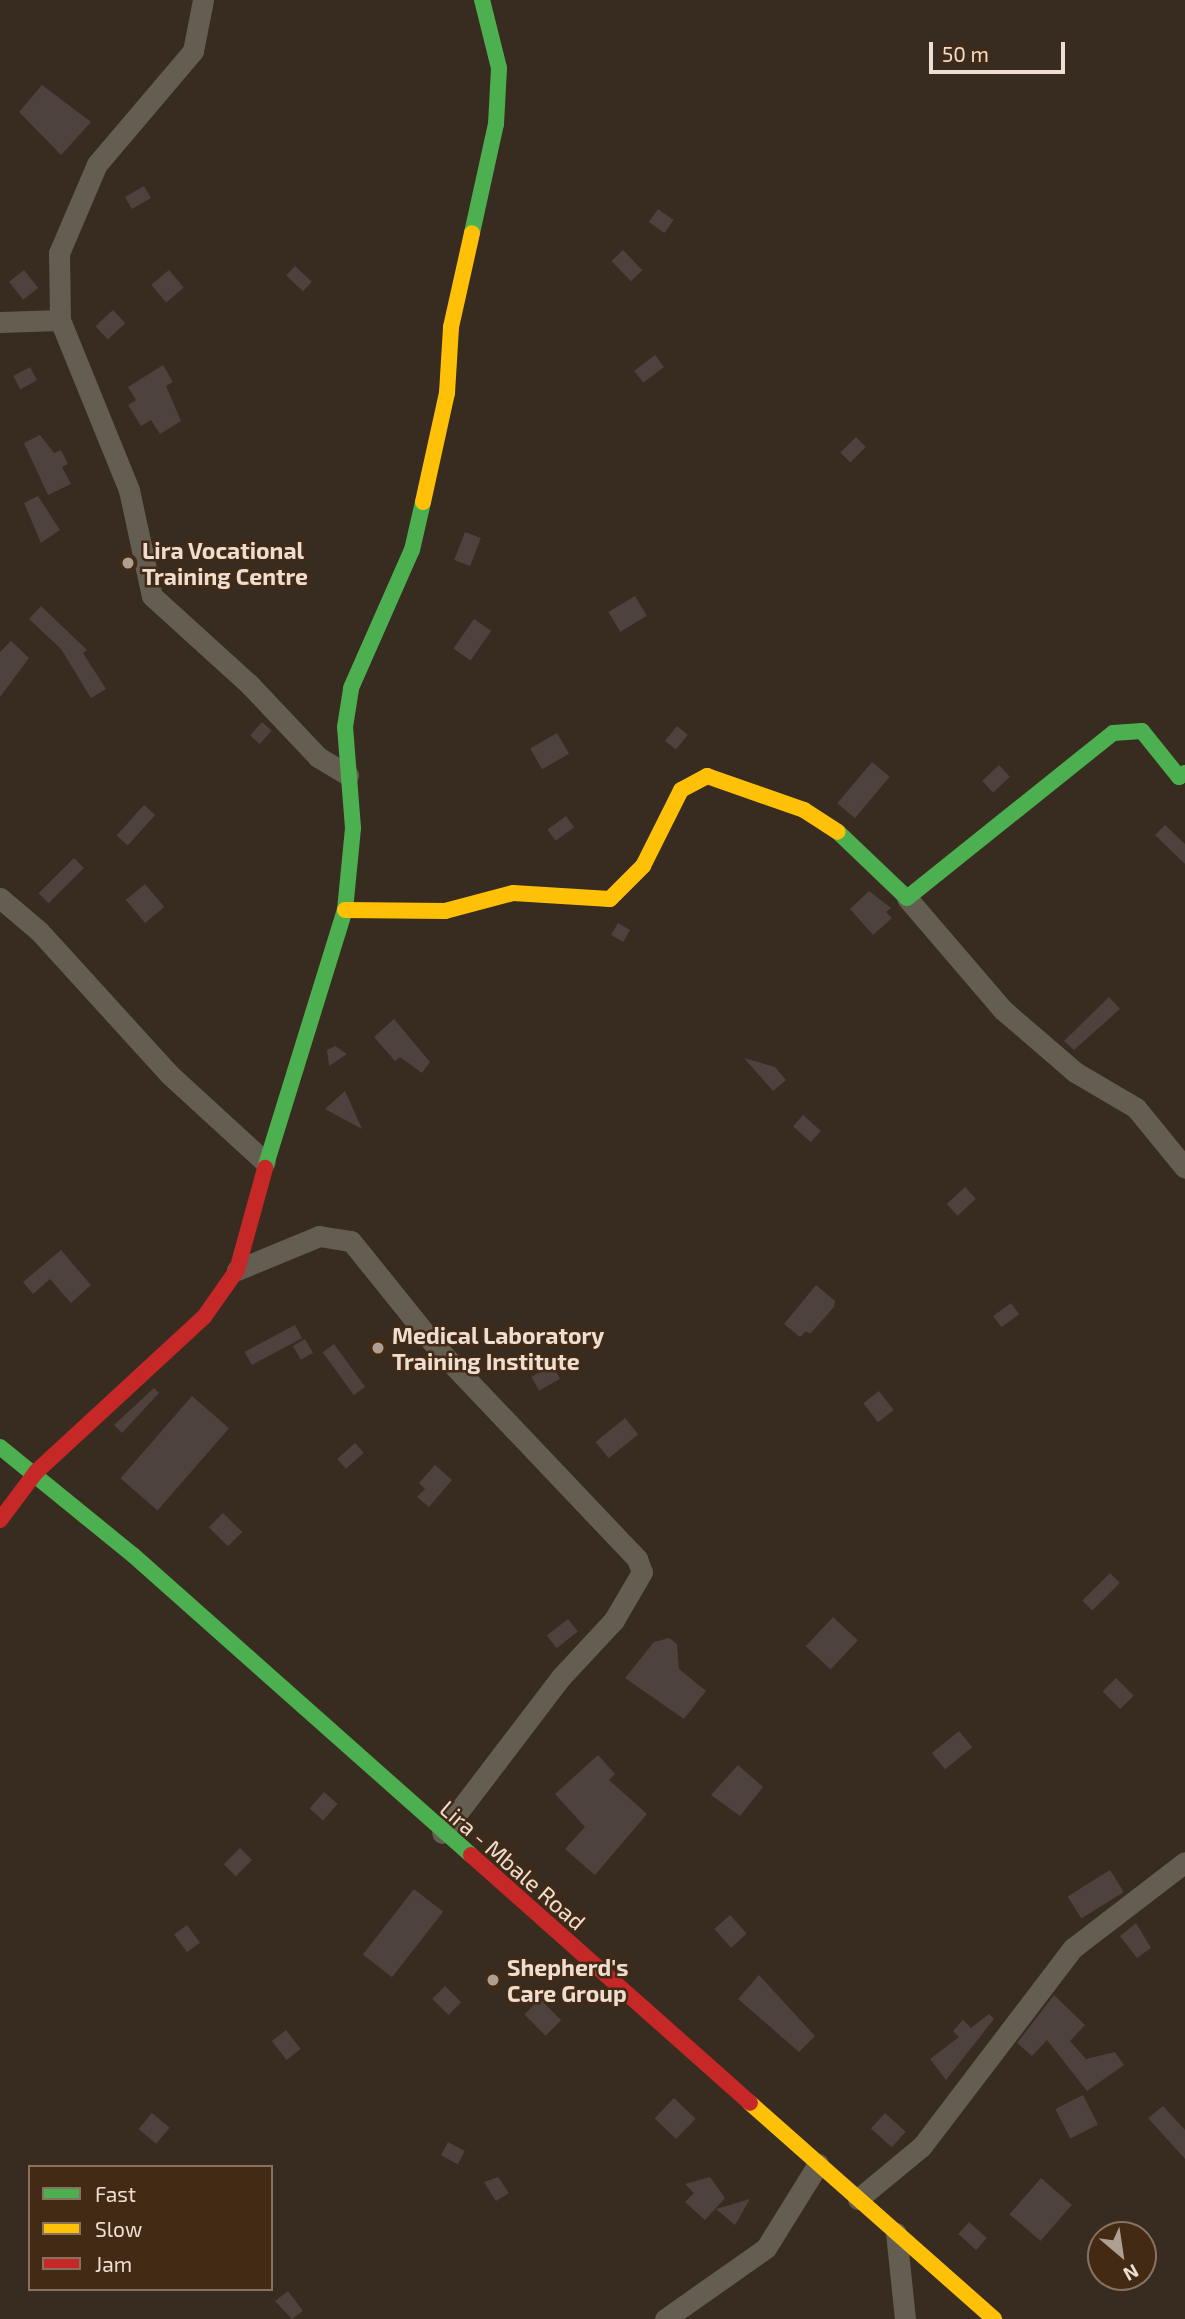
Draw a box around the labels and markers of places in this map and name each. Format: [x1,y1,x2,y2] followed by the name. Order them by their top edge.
[142,536,308,590] place label: Lira Vocational Training Centre
[120,555,136,571] marker: Lira Vocational Training Centre
[392,1321,605,1375] place label: Medical Laboratory Training Institute
[370,1340,386,1356] marker: Medical Laboratory Training Institute
[507,1953,628,2007] place label: Shepherd's Care Group
[485,1972,501,1988] marker: Shepherd's Care Group

